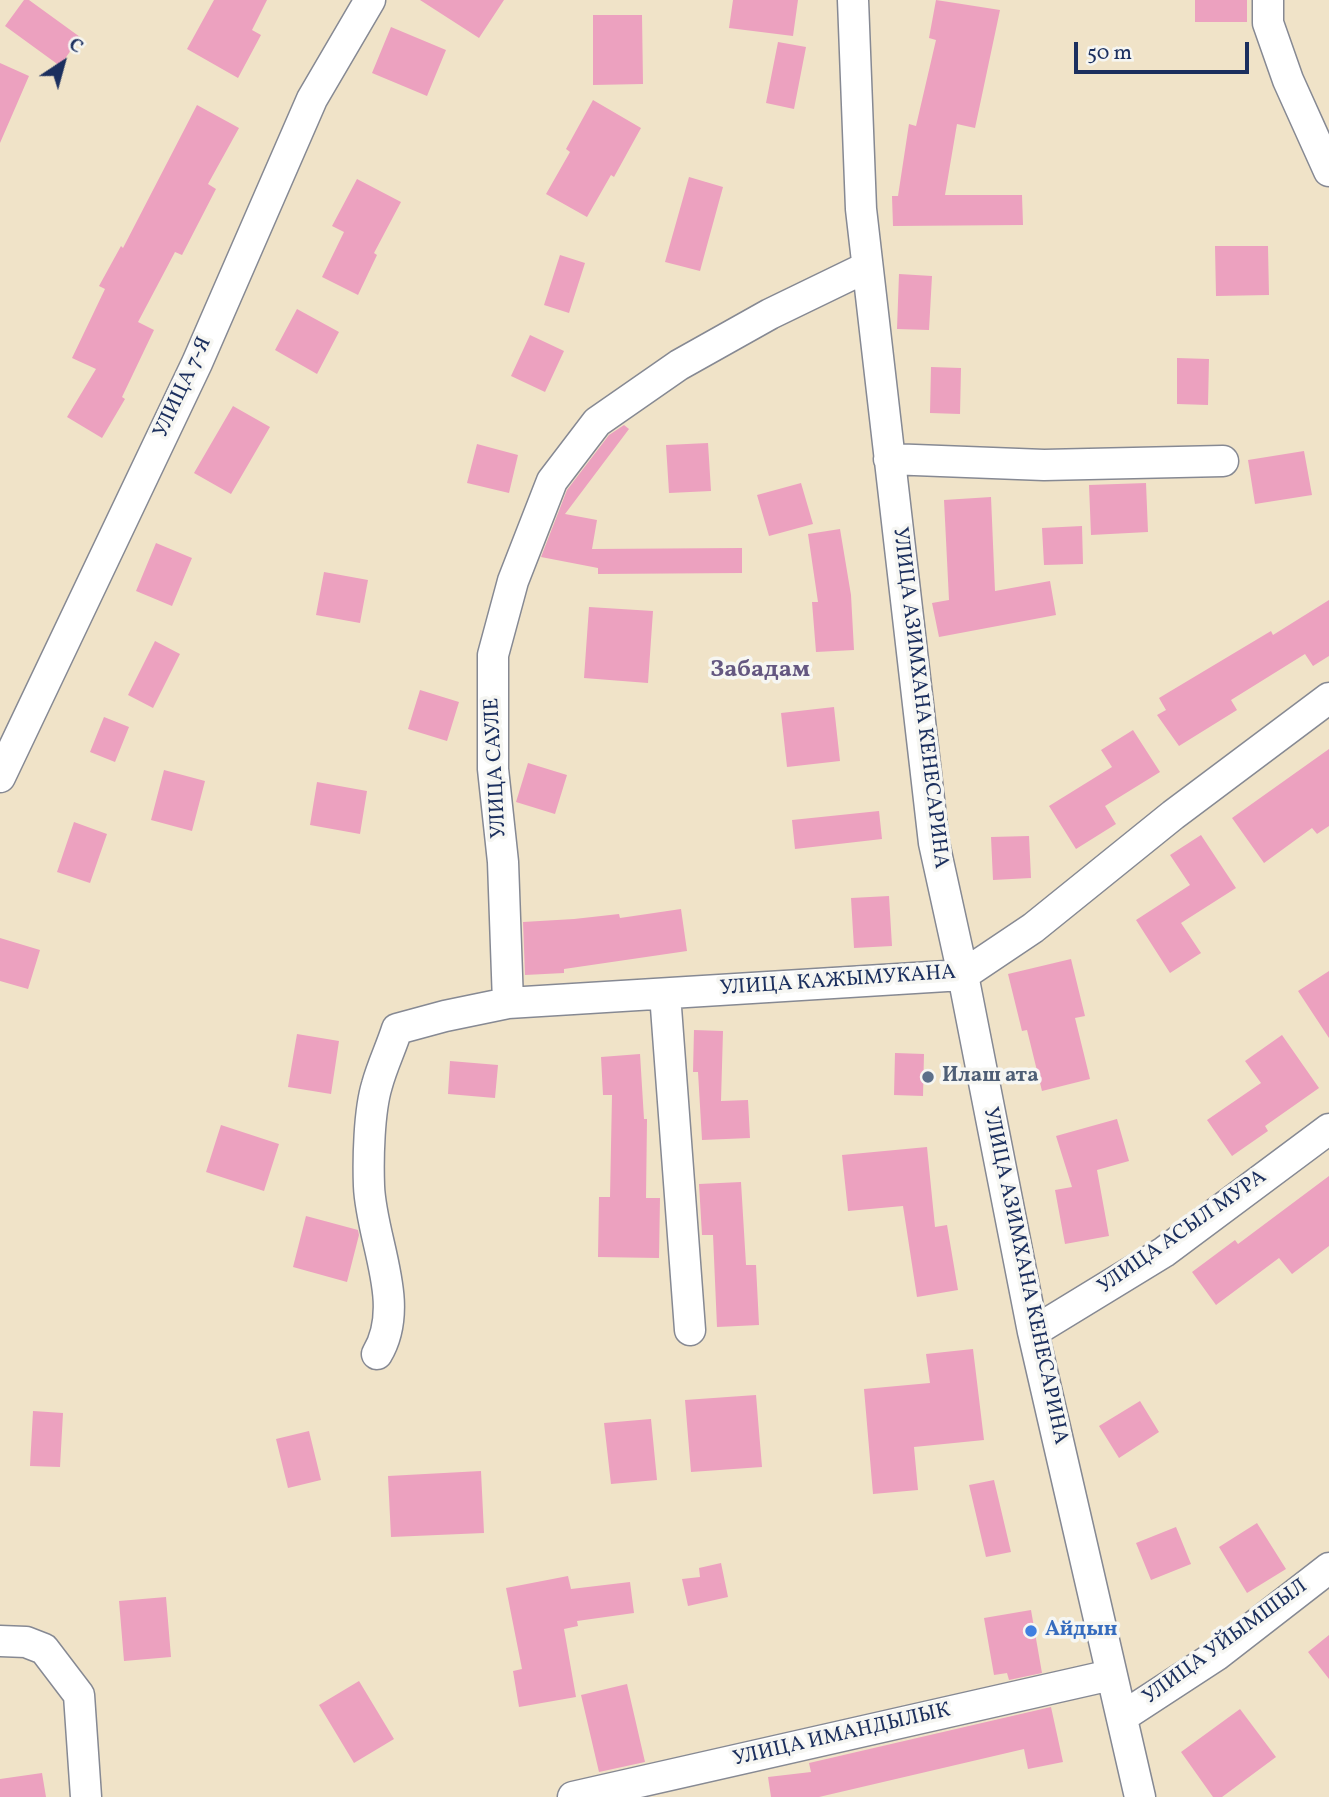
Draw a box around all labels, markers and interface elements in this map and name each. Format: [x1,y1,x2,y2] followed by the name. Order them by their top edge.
[28,28,98,98] north arrow
[1077,28,1252,72] scale bar
[63,32,88,60] text: С
[1087,39,1132,68] text: 50 m
[150,334,218,442] street label: УЛИЦА 7-Я
[886,526,952,870] street label: УЛИЦА АЗИМХАНА КЕНЕСАРИНА
[710,658,810,686] district label: Забадам
[481,697,513,839] street label: УЛИЦА САУЛЕ
[719,961,957,1003] street label: УЛИЦА КАЖЫМУКАНА
[942,1064,1039,1090] place label: Илаш ата
[920,1069,936,1085] marker: Илаш ата
[976,1105,1072,1447] street label: УЛИЦА АЗИМХАНА КЕНЕСАРИНА
[1094,1165,1272,1301] street label: УЛИЦА АСЫЛ МУРА
[1139,1575,1313,1711] street label: УЛИЦА УЙЫМШЫЛ
[1045,1618,1117,1644] place label: Айдын
[1023,1623,1039,1639] marker: Айдын
[731,1699,953,1773] street label: УЛИЦА ИМАНДЫЛЫК

